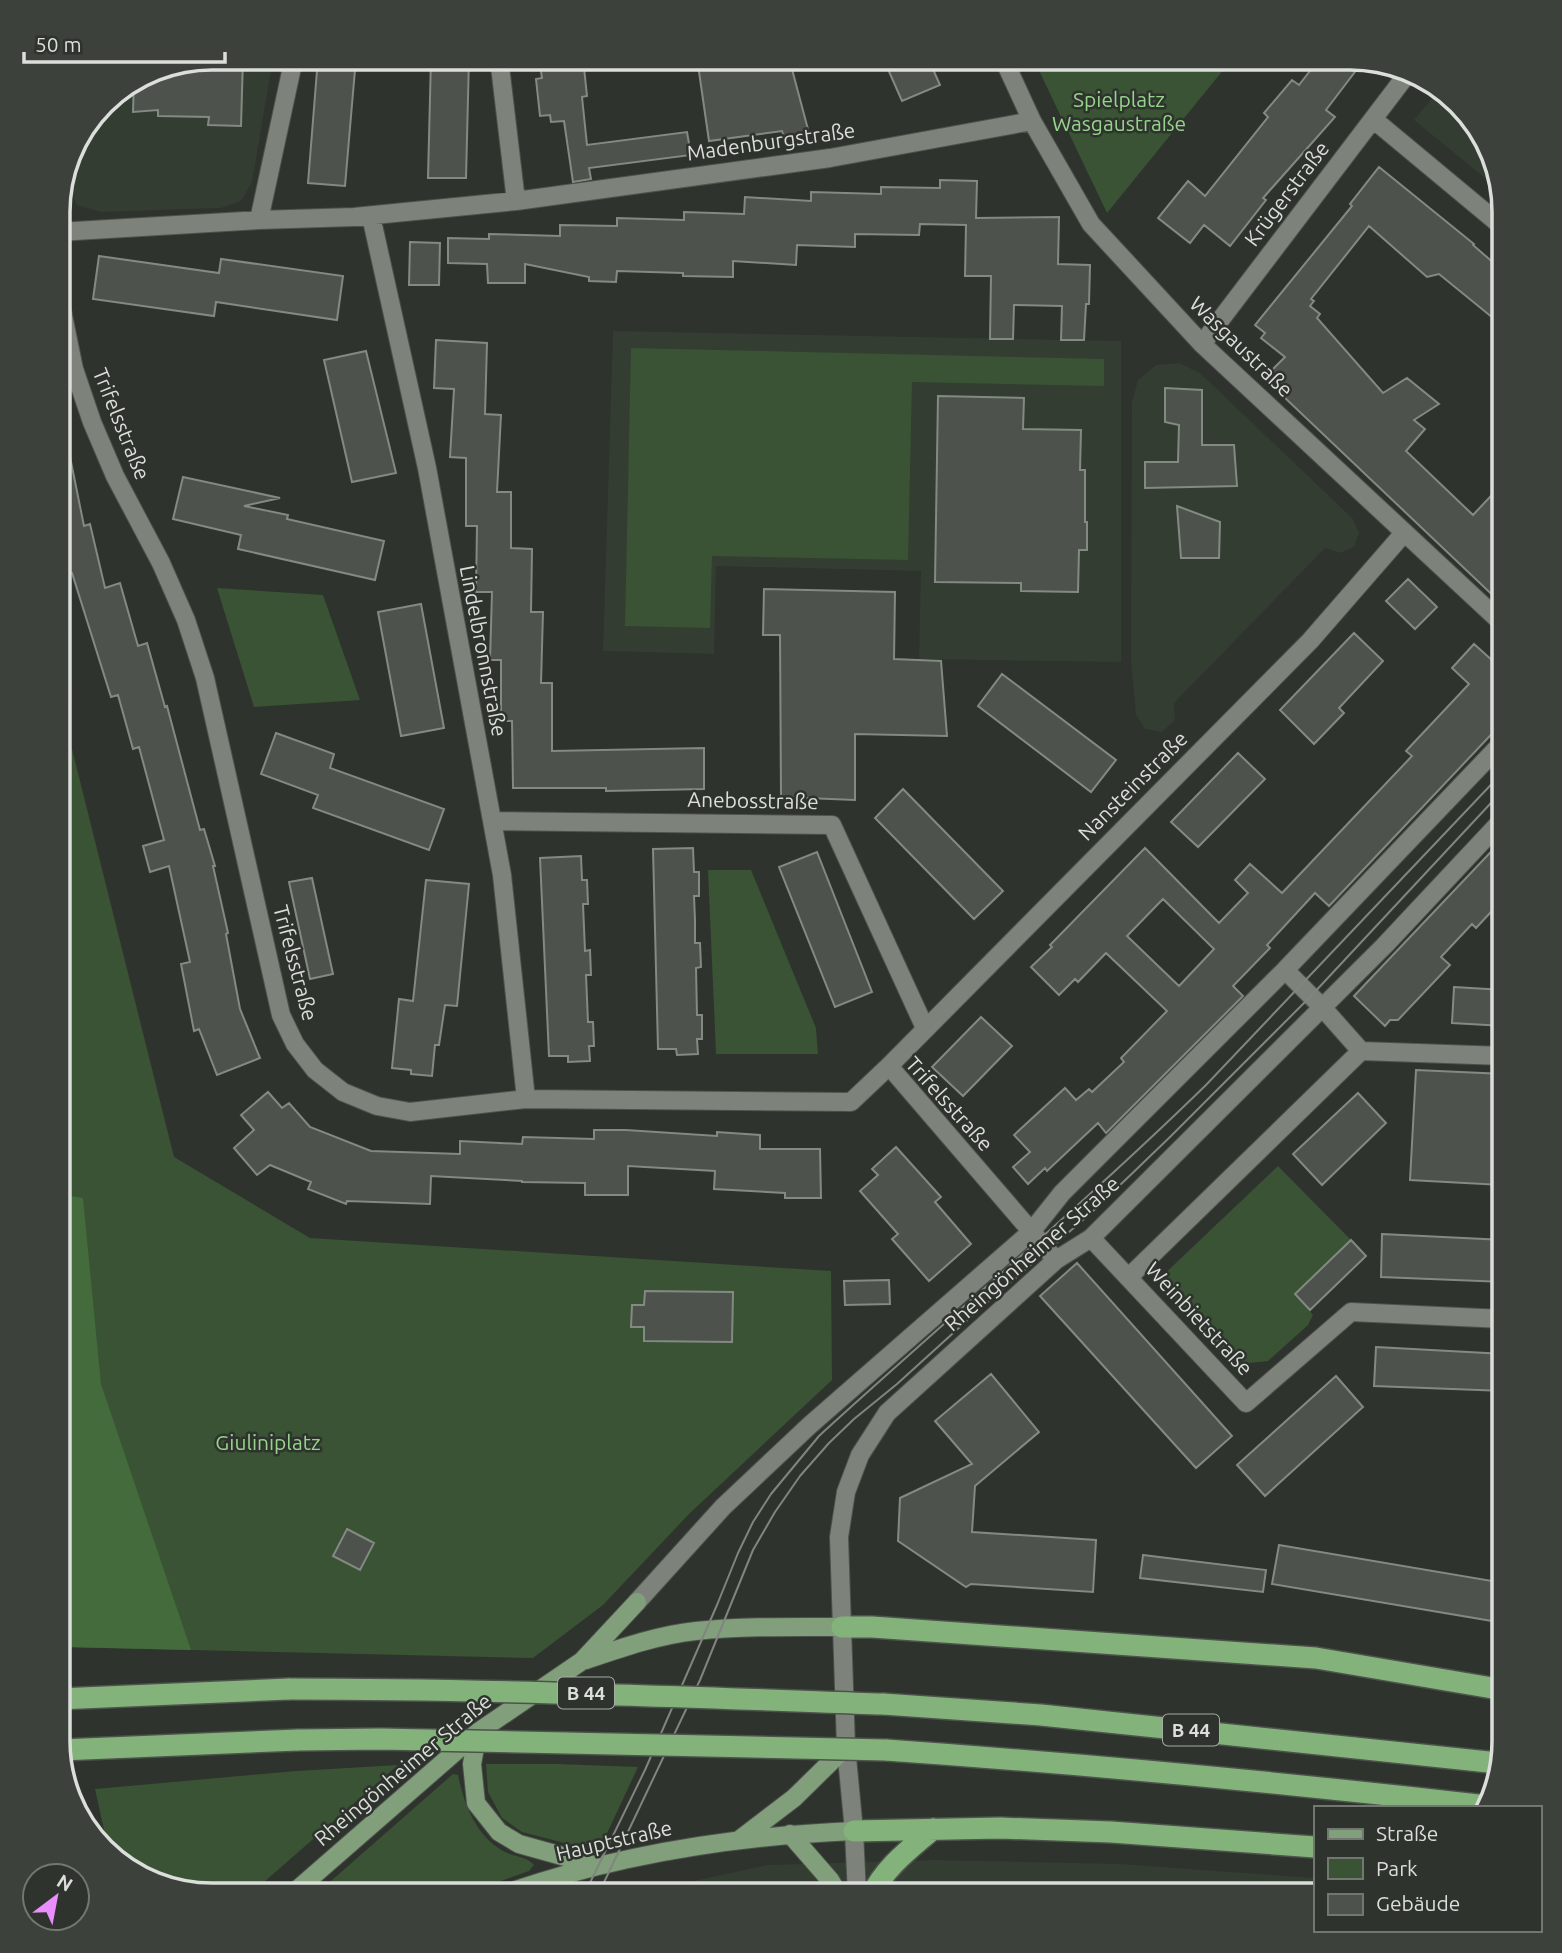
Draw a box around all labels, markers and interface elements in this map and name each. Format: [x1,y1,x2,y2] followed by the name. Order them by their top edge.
[24,21,226,65] scale bar
[35,32,82,56] text: 50 m
[1052,87,1186,135] park label: Spielplatz Wasgaustraße
[685,117,856,165] street label: Madenburgstraße
[1239,136,1333,250] street label: Krügerstraße
[1185,291,1298,402] street label: Wasgaustraße
[89,364,155,483] street label: Trifelsstraße
[456,563,512,739] street label: Lindelbronnstraße
[1073,726,1192,845] street label: Nansteinstraße
[687,787,819,813] street label: Anebosstraße
[269,902,323,1023] street label: Trifelsstraße
[901,1051,998,1155] street label: Trifelsstraße
[939,1171,1124,1336] street label: Rheingönheimer Straße
[1141,1257,1258,1380] street label: Weinbietstraße
[215,1430,321,1454] park label: Giuliniplatz
[558,1678,614,1708] road number: B 44
[309,1688,496,1850] street label: Rheingönheimer Straße
[1163,1714,1219,1746] road number: B 44
[1314,1806,1541,1932] legend
[553,1815,674,1865] street label: Hauptstraße
[1376,1821,1438,1845] text: Straße
[1376,1856,1418,1880] text: Park
[21,1862,91,1932] north arrow
[53,1869,77,1896] text: N
[1376,1891,1460,1915] text: Gebäude

